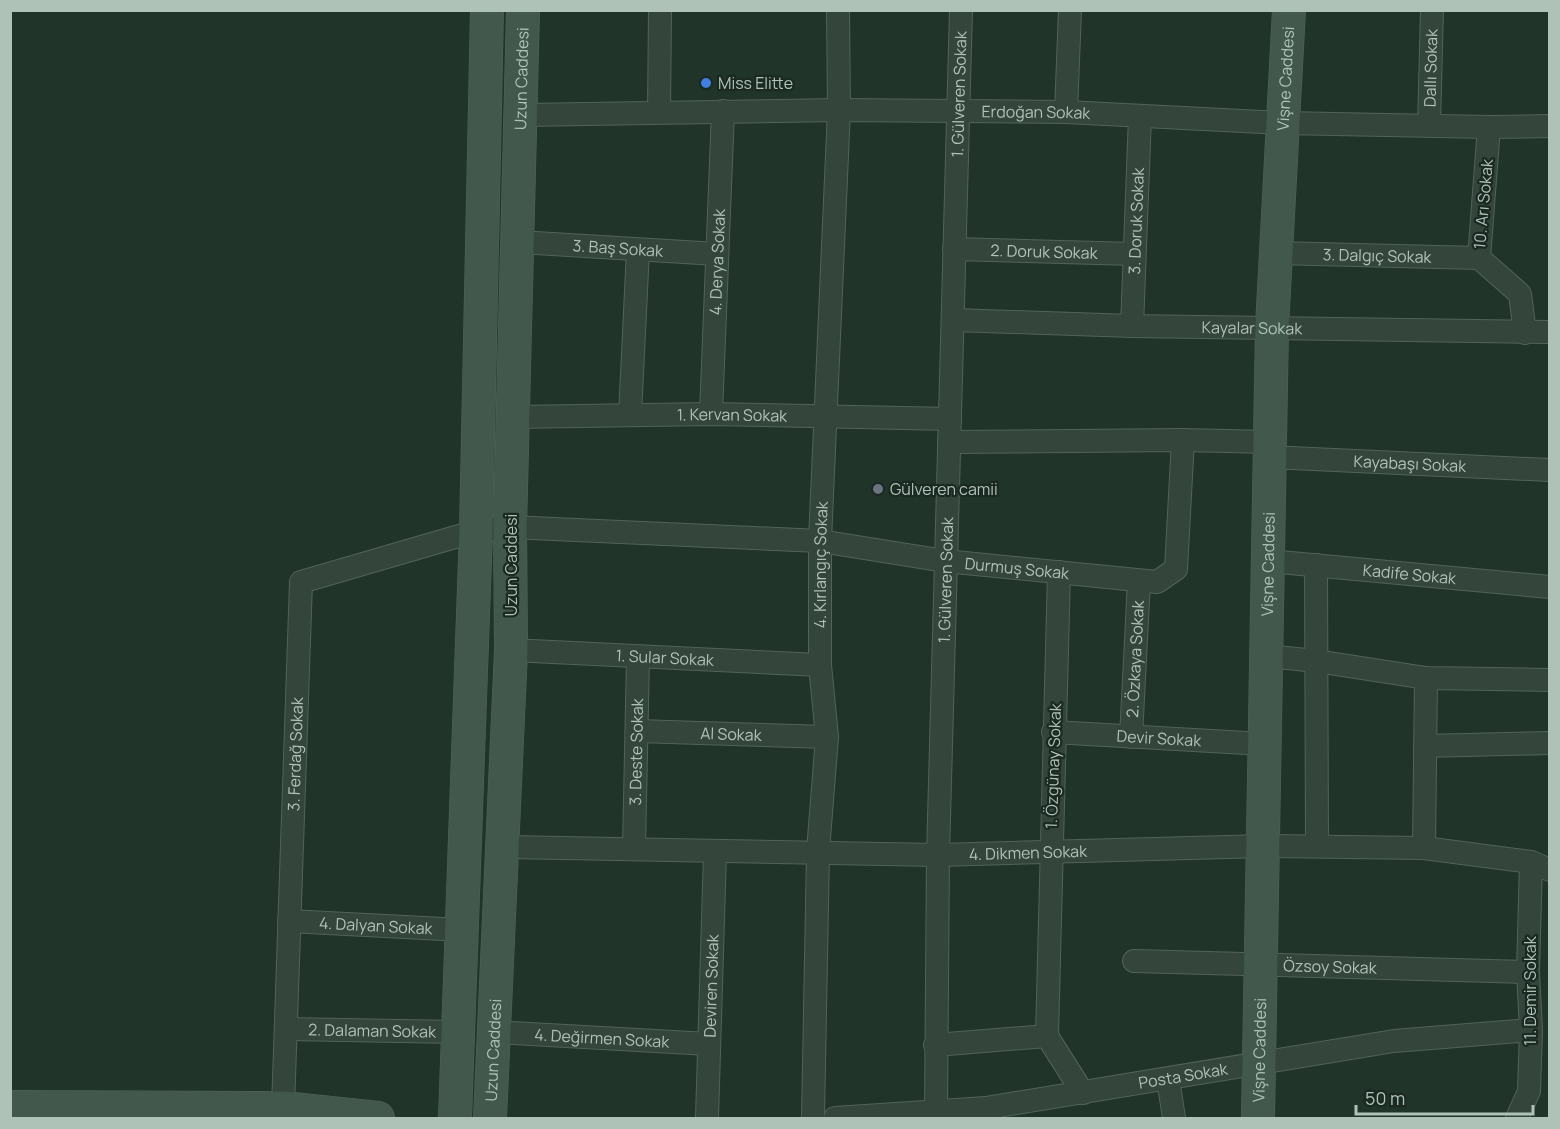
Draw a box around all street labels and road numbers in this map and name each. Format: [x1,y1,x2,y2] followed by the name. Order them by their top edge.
[1272,26,1299,131] street label: Vişne Caddesi
[509,27,534,130] street label: Uzun Caddesi
[1418,28,1443,107] street label: Dallı Sokak
[946,30,971,158] street label: 1. Gülveren Sokak
[981,100,1092,124] street label: Erdoğan Sokak
[1468,157,1498,250] street label: 10. Arı Sokak
[1123,166,1149,275] street label: 3. Doruk Sokak
[704,207,730,316] street label: 4. Derya Sokak
[572,234,665,262] street label: 3. Baş Sokak
[990,239,1099,264] street label: 2. Doruk Sokak
[1322,243,1433,268] street label: 3. Dalgıç Sokak
[1201,316,1303,339] street label: Kayalar Sokak
[677,403,788,427] street label: 1. Kervan Sokak
[1353,450,1468,477] street label: Kayabaşı Sokak
[809,500,833,628] street label: 4. Kırlangıç Sokak
[1256,512,1280,616] street label: Vişne Caddesi
[500,514,522,616] street label: Uzun Caddesi
[933,516,958,643] street label: 1. Gülveren Sokak
[964,552,1071,584] street label: Durmuş Sokak
[1362,559,1458,589] street label: Kadife Sokak
[1121,599,1149,718] street label: 2. Özkaya Sokak
[615,644,715,671] street label: 1. Sular Sokak
[282,696,308,812] street label: 3. Ferdağ Sokak
[624,697,648,806] street label: 3. Deste Sokak
[1040,702,1066,829] street label: 1. Özgünay Sokak
[700,722,763,746] street label: Al Sokak
[1116,725,1203,751] street label: Devir Sokak
[968,840,1088,865] street label: 4. Dikmen Sokak
[319,912,434,940] street label: 4. Dalyan Sokak
[698,933,724,1038] street label: Deviren Sokak
[1519,935,1541,1046] street label: 11. Demir Sokak
[1283,954,1378,979] street label: Özsoy Sokak
[480,998,506,1102] street label: Uzun Caddesi
[1247,998,1271,1102] street label: Vişne Caddesi
[308,1018,437,1043] street label: 2. Dalaman Sokak
[534,1023,671,1053] street label: 4. Değirmen Sokak
[1137,1057,1230,1094] street label: Posta Sokak

